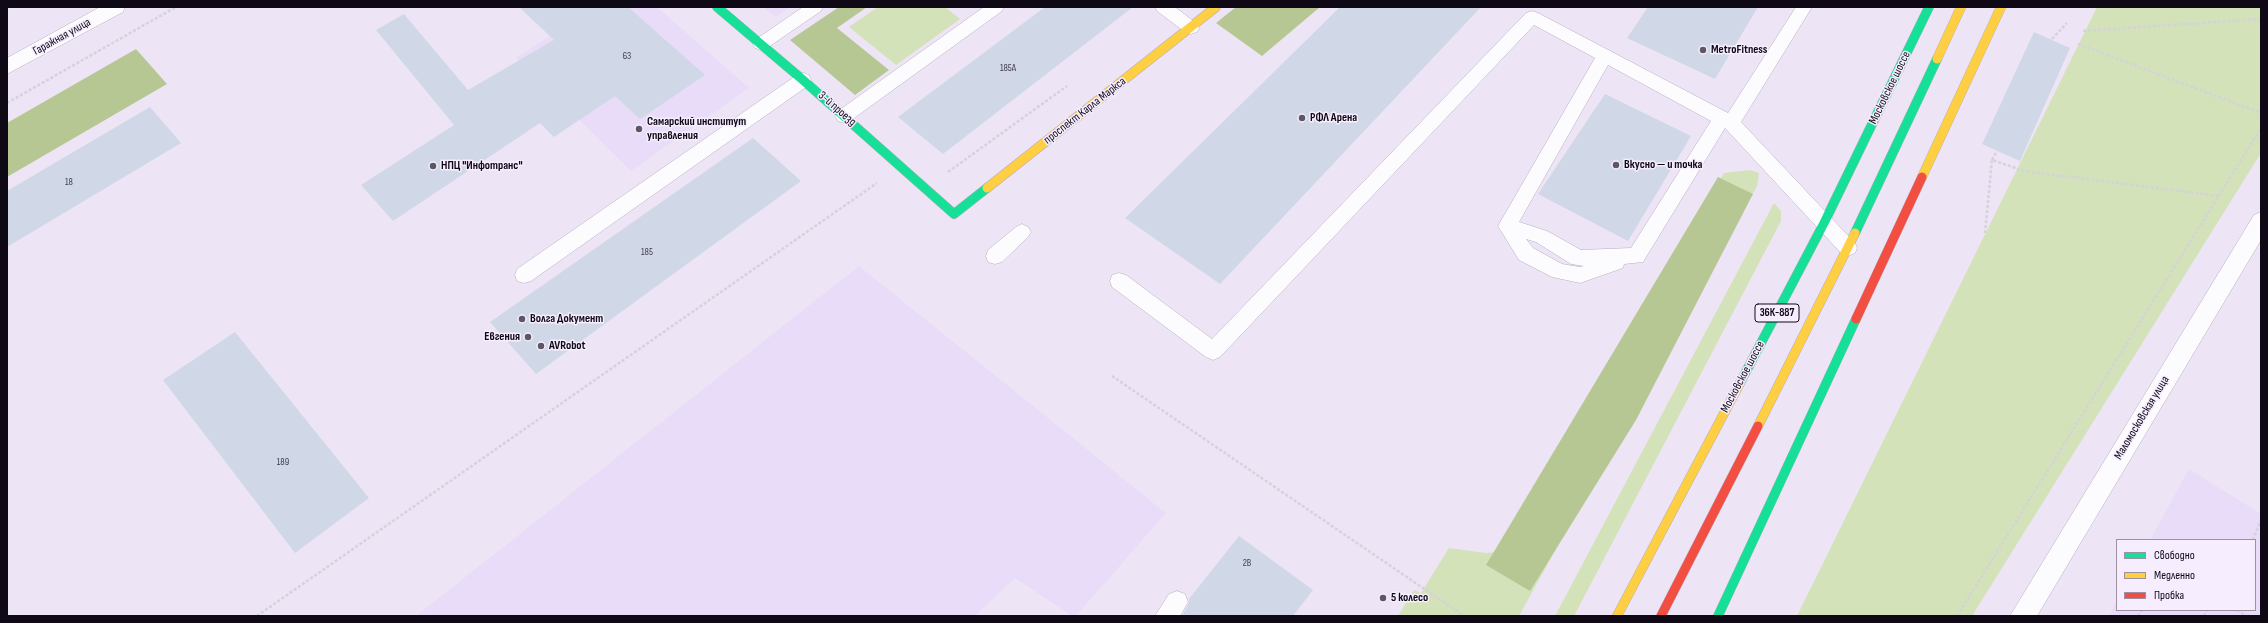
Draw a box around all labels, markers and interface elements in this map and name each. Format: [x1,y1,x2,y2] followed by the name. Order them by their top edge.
[31,15,93,59] street label: Гаражная улица
[1711,43,1767,57] place label: MetroFitness
[1698,45,1708,55] marker: MetroFitness
[1866,49,1914,127] street label: Московское шоссе
[623,50,631,62] house number: 63
[1000,62,1016,74] house number: 185А
[1041,74,1129,148] street label: проспект Карла Маркса
[815,89,859,129] street label: 3-й проезд
[1310,111,1357,125] place label: РФЛ Арена
[1297,113,1307,123] marker: РФЛ Арена
[647,115,746,143] place label: Самарский институт управления
[634,124,644,134] marker: Самарский институт управления
[1624,158,1702,172] place label: Вкусно — и точка
[441,159,523,173] place label: НПЦ "Инфотранс"
[1611,160,1621,170] marker: Вкусно — и точка
[428,161,438,171] marker: НПЦ "Инфотранс"
[65,176,73,188] house number: 18
[641,246,653,258] house number: 185
[1755,304,1799,322] road number: 36К-887
[530,312,603,326] place label: Волга Документ
[517,314,527,324] marker: Волга Документ
[484,330,520,344] place label: Евгения
[523,332,533,342] marker: Евгения
[549,339,586,353] place label: AVRobot
[1718,339,1768,415] street label: Московское шоссе
[536,341,546,351] marker: AVRobot
[2111,374,2173,462] street label: Маломосковская улица
[277,456,289,468] house number: 189
[2116,539,2256,611] legend
[2154,548,2195,563] text: Свободно
[1243,557,1251,569] house number: 2В
[2154,568,2195,583] text: Медленно
[2154,588,2184,603] text: Пробка
[1391,591,1428,605] place label: 5 колесо
[1378,593,1388,603] marker: 5 колесо

